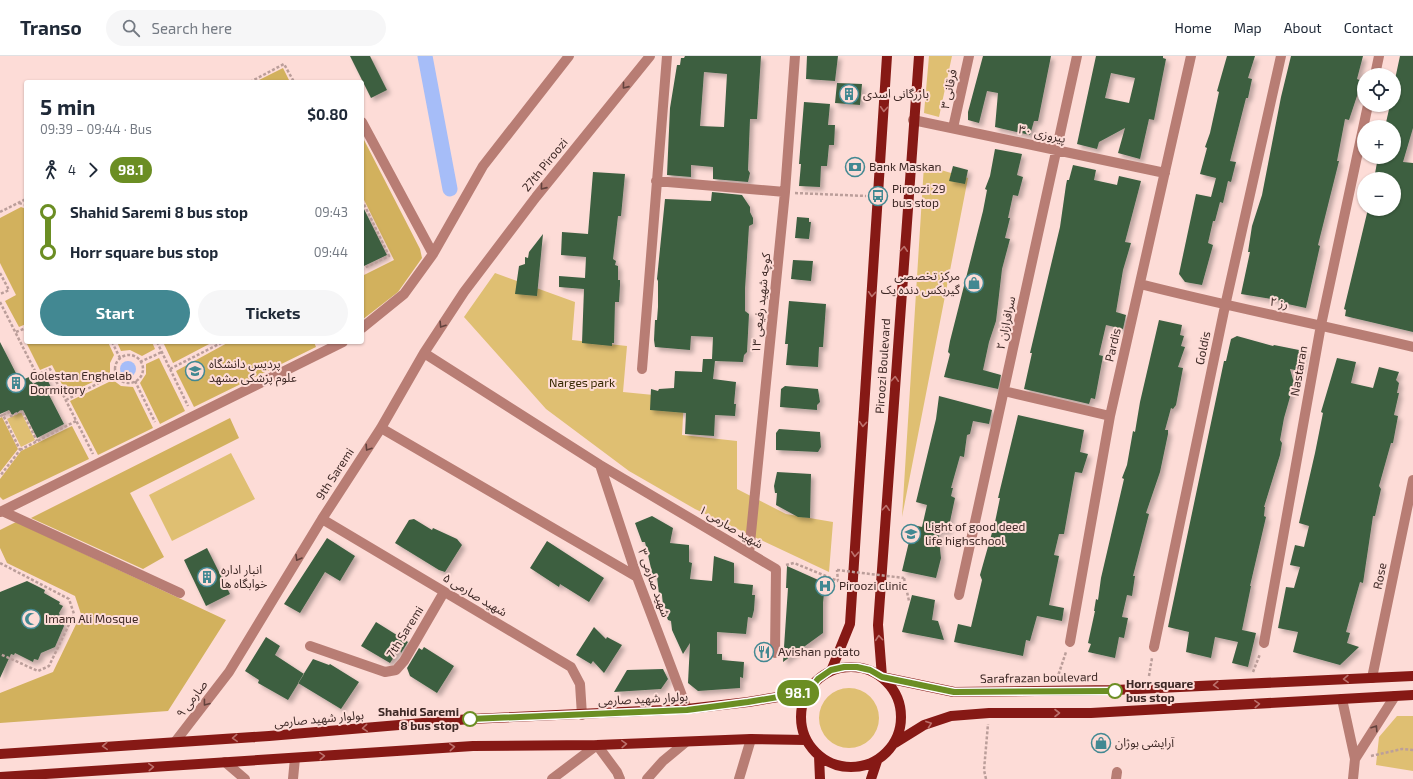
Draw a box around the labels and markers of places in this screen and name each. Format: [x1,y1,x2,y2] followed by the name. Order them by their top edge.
[838,83,860,105] building icon: بازرگانی اسدی
[863,86,929,101] place label: بازرگانی اسدی
[844,156,866,178] bank icon: Bank Maskan
[869,159,942,173] place label: Bank Maskan
[892,181,946,209] place label: Piroozi 29 bus stop
[867,185,889,207] bus stop icon: Piroozi 29 bus stop
[881,268,961,297] place label: مرکز تخصصی گیربکس دنده یک
[963,272,985,294] shop icon: مرکز تخصصی گیربکس دنده یک
[209,356,297,387] place label: پردیس دانشگاه علوم پزشکی مشهد
[184,360,206,382] school or university icon: پردیس دانشگاه علوم پزشکی مشهد
[30,368,132,396] place label: Golestan Enghelab Dormitory
[5,372,27,394] building icon: Golestan Enghelab Dormitory
[925,519,1025,547] place label: Light of good deed life highschool
[900,523,922,545] school or university icon: Light of good deed life highschool
[221,562,267,591] place label: انبار اداره خوابگاه ها
[196,566,218,588] building icon: انبار اداره خوابگاه ها
[814,575,836,597] hospital icon: Piroozi clinic
[839,578,907,592] place label: Piroozi clinic
[20,608,42,630] mosque icon: Imam Ali Mosque
[45,611,138,625] place label: Imam Ali Mosque
[753,641,775,663] restaurant icon: Avishan potato
[778,644,860,658] place label: Avishan potato
[1126,676,1193,704] place label: Horr square bus stop
[1107,683,1123,699] marker: Horr square bus stop
[378,704,459,732] place label: Shahid Saremi 8 bus stop
[462,711,478,727] marker: Shahid Saremi 8 bus stop
[1090,732,1112,754] shop icon: آرایشی بوژان
[1115,735,1175,750] place label: آرایشی بوژان

